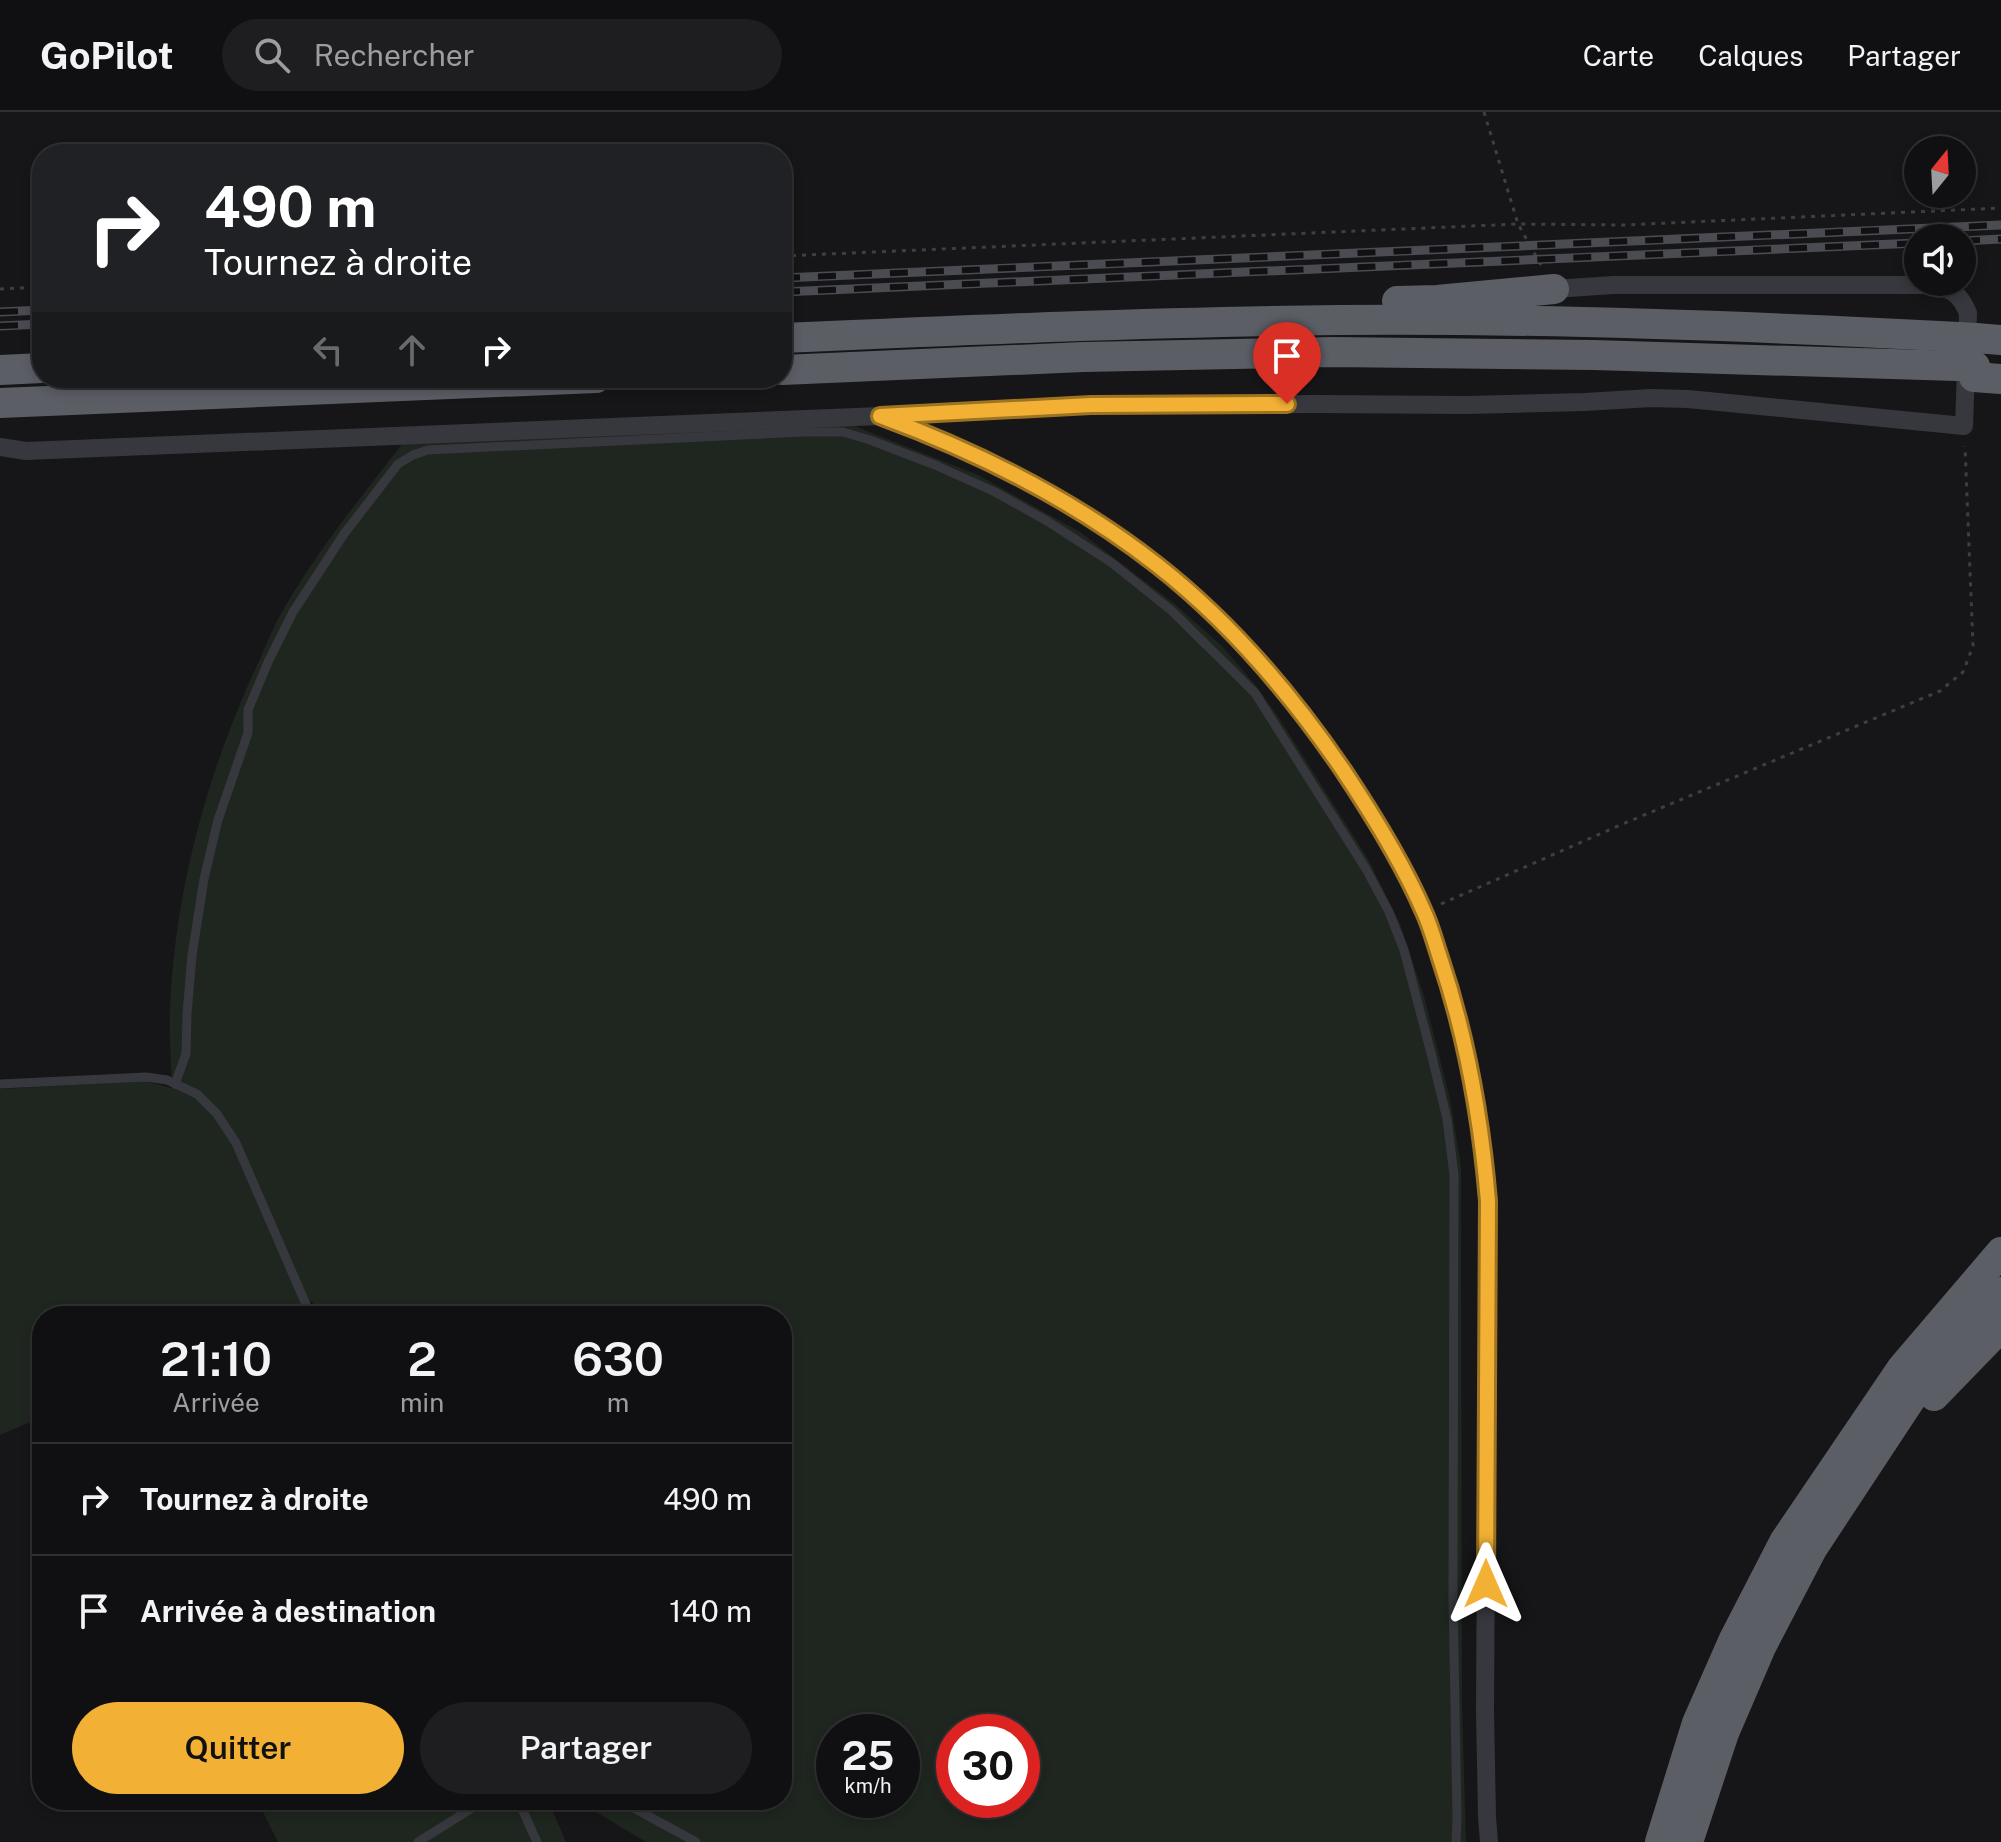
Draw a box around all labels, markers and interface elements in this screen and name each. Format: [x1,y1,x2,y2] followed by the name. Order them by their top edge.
[222,19,782,91] search box
[40,33,174,78] text: GoPilot
[250,33,294,77] icon: search
[314,37,475,73] text: Rechercher
[1583,39,1654,72] text: Carte
[1698,39,1803,72] text: Calques
[1847,39,1961,72] text: Partager
[1904,136,1976,208] north arrow
[1904,136,1976,296] map controls
[204,174,376,240] text: 490 m
[72,176,176,280] icon: right
[1904,224,1976,296] button: sound
[204,241,472,283] text: Tournez à droite
[1253,322,1321,404] pin
[306,328,350,372] icon: left
[390,328,434,372] icon: ahead
[474,328,518,372] icon: right
[1265,334,1309,378] icon: arrive
[160,1330,272,1387] text: 21:10
[407,1330,437,1387] text: 2
[572,1330,664,1387] text: 630
[172,1387,260,1418] text: Arrivée
[400,1387,444,1418] text: min
[607,1387,629,1418] text: m
[72,1477,116,1521] icon: right
[140,1481,369,1517] text: Tournez à droite
[663,1481,752,1517] text: 490 m
[1444,1542,1528,1626] position arrow
[72,1589,116,1633] icon: arrive
[140,1593,436,1629] text: Arrivée à destination
[669,1593,752,1629] text: 140 m
[72,1702,404,1794] button: Quitter
[420,1702,752,1794] button: Partager
[936,1714,1040,1818] speed limit sign: 30
[842,1732,894,1779] text: 25
[844,1774,892,1798] text: km/h

